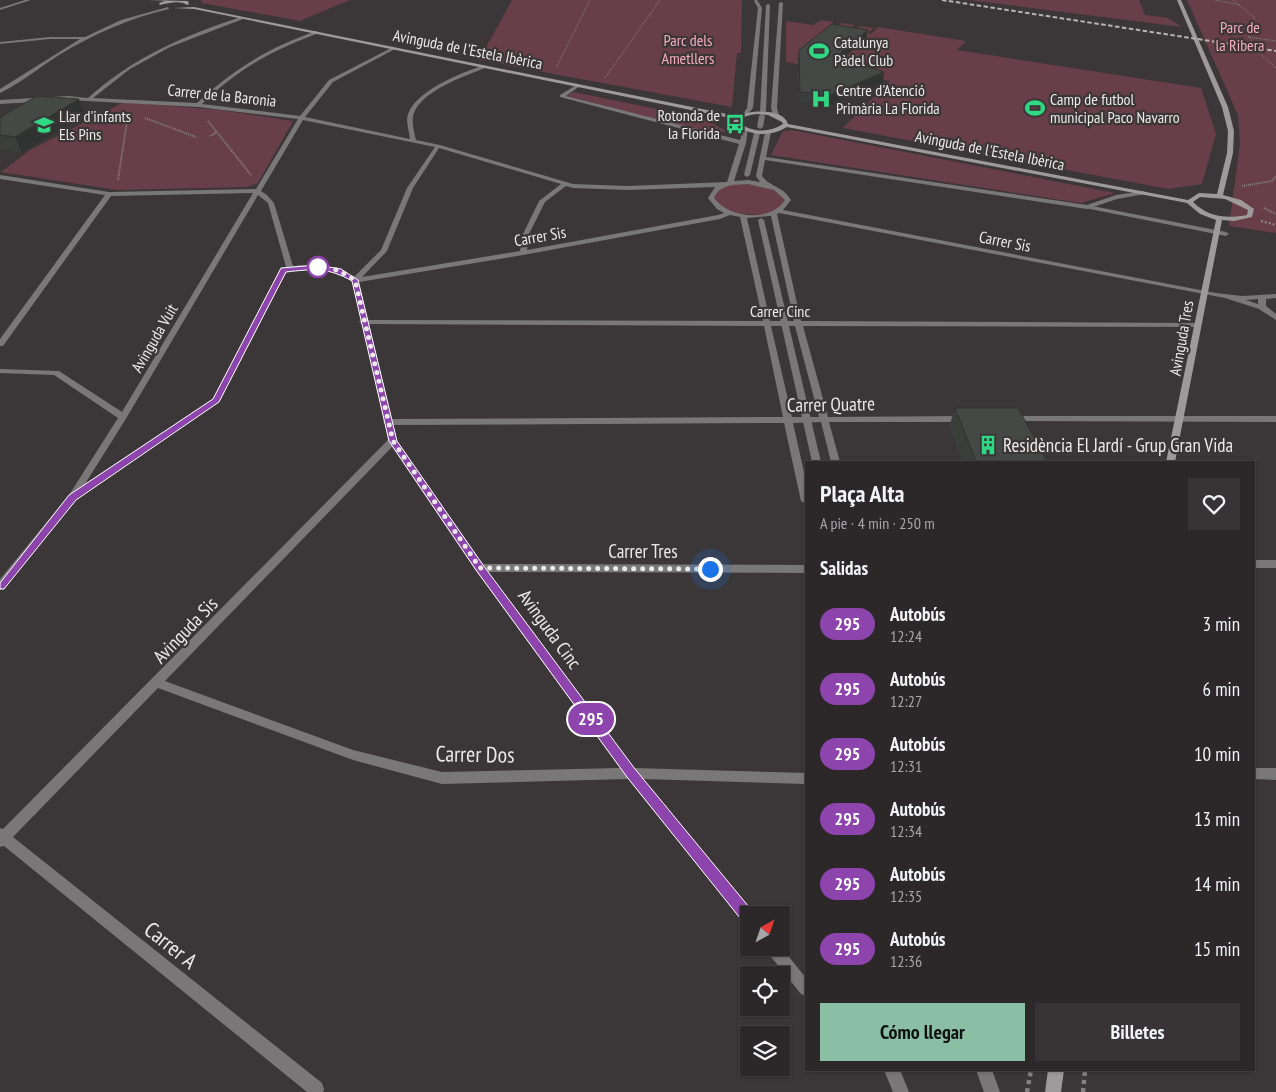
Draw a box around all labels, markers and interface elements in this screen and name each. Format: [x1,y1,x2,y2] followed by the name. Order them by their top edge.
[1215,17,1265,55] park label: Parc de la Ribera
[392,25,544,73] street label: Avinguda de l'Estela Ibèrica
[662,30,714,68] park label: Parc dels Ametllers
[834,32,893,70] place label: Catalunya Pàdel Club
[808,40,830,62] sports icon: Catalunya Pàdel Club
[167,79,277,111] street label: Carrer de la Baronia
[836,80,940,118] place label: Centre d'Atenció Primària La Florida
[810,88,832,110] hospital icon: Centre d'Atenció Primària La Florida
[1050,89,1180,127] place label: Camp de futbol municipal Paco Navarro
[1024,97,1046,119] sports icon: Camp de futbol municipal Paco Navarro
[658,105,720,143] place label: Rotonda de la Florida
[59,106,131,144] place label: Llar d'infants Els Pins
[724,113,746,135] bus stop icon: Rotonda de la Florida
[33,114,55,136] school or university icon: Llar d'infants Els Pins
[914,126,1066,174] street label: Avinguda de l'Estela Ibèrica
[512,222,568,250] street label: Carrer Sis
[977,226,1033,256] street label: Carrer Sis
[307,256,329,278] unlabelled marker
[1165,299,1197,377] street label: Avinguda Tres
[126,300,182,376] street label: Avinguda Vuit
[750,301,810,321] street label: Carrer Cinc
[787,391,875,417] street label: Carrer Quatre
[1003,433,1233,457] place label: Residència El Jardí - Grup Gran Vida
[977,434,999,456] building icon: Residència El Jardí - Grup Gran Vida
[820,478,904,509] text: Plaça Alta
[1188,478,1240,530] button: heart
[820,513,935,533] text: A pie · 4 min · 250 m
[608,539,678,563] street label: Carrer Tres
[820,556,868,580] text: Salidas
[698,557,723,582] your location
[513,585,587,674] street label: Avinguda Cinc
[147,592,223,668] street label: Avinguda Sis
[890,602,946,626] text: Autobús
[835,612,860,635] text: 295
[1203,612,1240,636] text: 3 min
[890,626,922,646] text: 12:24
[890,667,946,691] text: Autobús
[835,677,860,700] text: 295
[1203,677,1240,701] text: 6 min
[890,691,922,711] text: 12:27
[562,703,620,735] line badge: 295
[578,707,604,730] text: 295
[890,732,946,756] text: Autobús
[435,739,515,769] street label: Carrer Dos
[835,742,860,765] text: 295
[1194,742,1240,766] text: 10 min
[890,756,922,776] text: 12:31
[890,797,946,821] text: Autobús
[835,807,860,830] text: 295
[1194,807,1240,831] text: 13 min
[890,821,922,841] text: 12:34
[890,862,946,886] text: Autobús
[835,872,860,895] text: 295
[1194,872,1240,896] text: 14 min
[890,886,922,906] text: 12:35
[740,906,790,956] north arrow
[740,906,790,1076] map controls
[139,915,204,975] street label: Carrer A
[890,927,946,951] text: Autobús
[835,937,860,960] text: 295
[1194,937,1240,961] text: 15 min
[890,951,922,971] text: 12:36
[740,966,790,1016] button: locate
[820,1003,1025,1061] button: Cómo llegar
[1035,1003,1240,1061] button: Billetes
[740,1026,790,1076] button: layers

